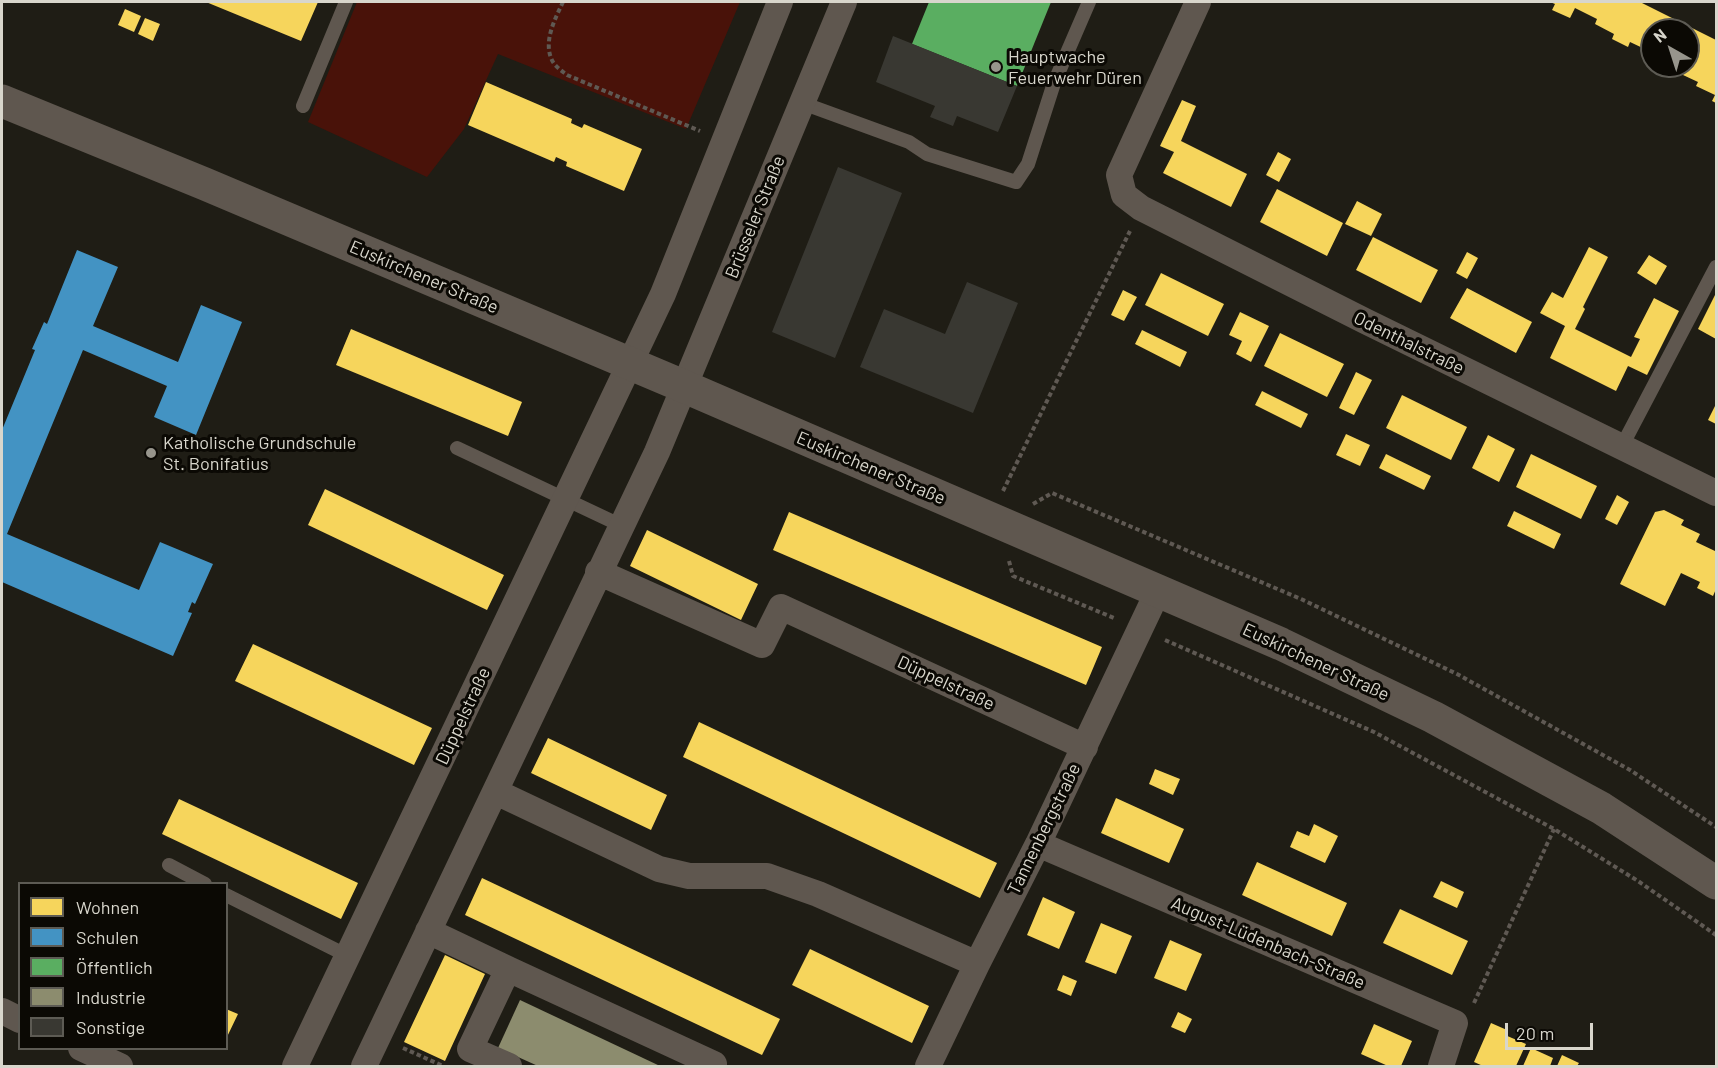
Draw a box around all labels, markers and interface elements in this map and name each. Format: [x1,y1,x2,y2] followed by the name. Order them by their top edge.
[1640,18,1700,78] north arrow
[1649,24,1670,46] text: N
[1008,46,1142,88] place label: Hauptwache Feuerwehr Düren
[989,60,1003,74] marker: Hauptwache Feuerwehr Düren
[721,152,789,282] street label: Brüsseler Straße
[346,236,502,318] street label: Euskirchener Straße
[1350,307,1468,379] street label: Odenthalstraße
[793,427,949,509] street label: Euskirchener Straße
[163,432,356,474] place label: Katholische Grundschule St. Bonifatius
[144,446,158,460] marker: Katholische Grundschule St. Bonifatius
[1239,619,1393,705] street label: Euskirchener Straße
[894,651,998,715] street label: Düppelstraße
[431,664,495,768] street label: Düppelstraße
[1003,760,1085,898] street label: Tannenbergstraße
[18,882,228,1050] legend
[1168,892,1368,994] street label: August-Lüdenbach-Straße
[76,896,139,918] text: Wohnen
[76,926,139,948] text: Schulen
[76,956,153,978] text: Öffentlich
[76,986,146,1008] text: Industrie
[1508,1011,1596,1049] scale bar
[76,1016,145,1038] text: Sonstige
[1516,1022,1554,1044] text: 20 m

